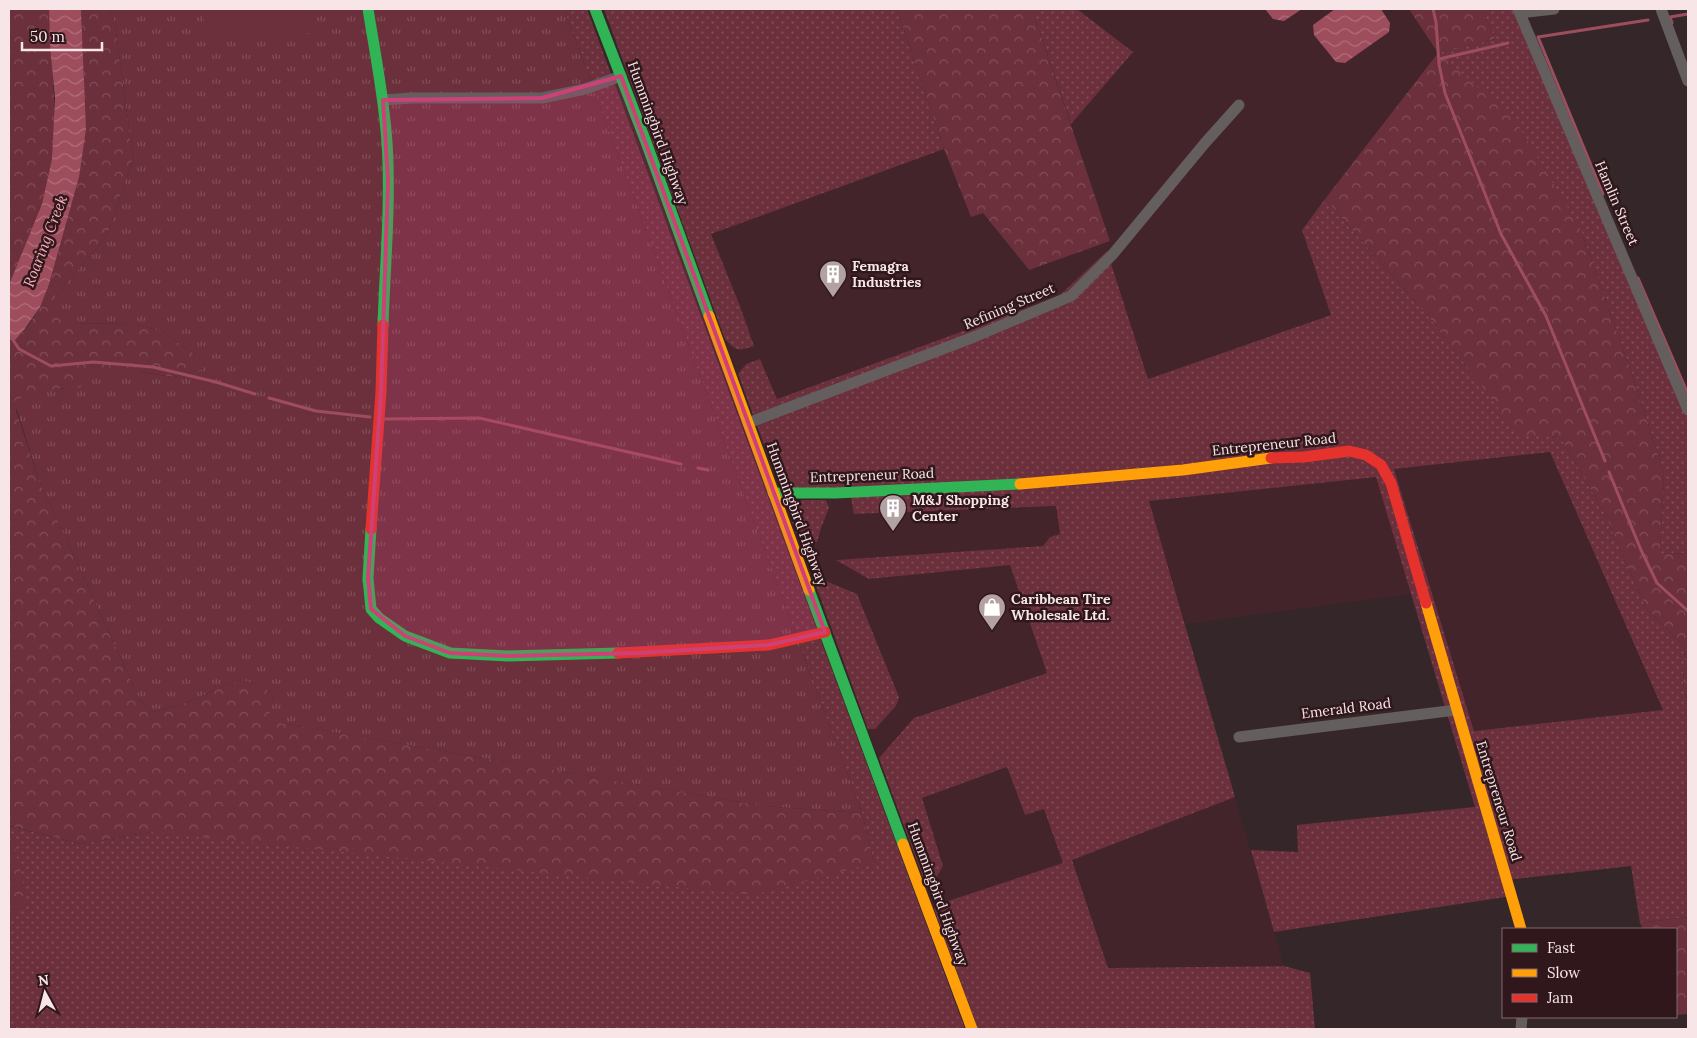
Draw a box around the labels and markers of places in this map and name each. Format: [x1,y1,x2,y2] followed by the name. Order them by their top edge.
[852,257,922,291] place label: Femagra Industries
[818,259,848,298] building icon: Femagra Industries
[912,491,1010,525] place label: M&J Shopping Center
[878,493,908,532] building icon: M&J Shopping Center
[1011,590,1111,624] place label: Caribbean Tire Wholesale Ltd.
[977,592,1007,631] shop icon: Caribbean Tire Wholesale Ltd.

